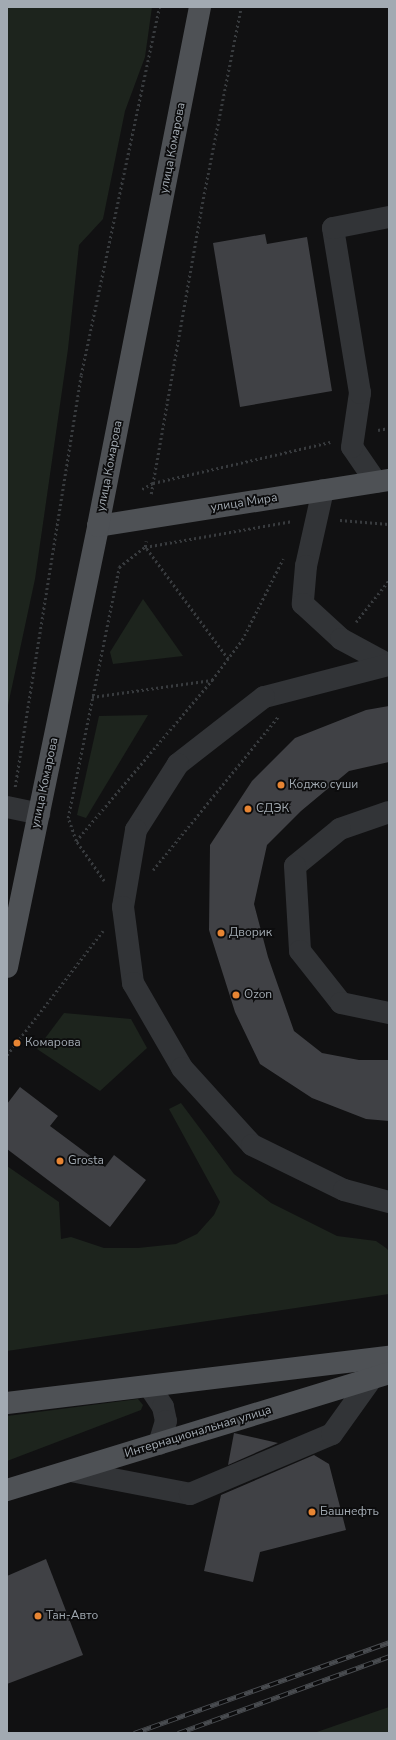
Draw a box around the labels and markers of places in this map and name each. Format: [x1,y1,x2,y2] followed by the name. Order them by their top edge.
[289,778,358,792] place label: Коджо суши
[276,780,286,790] marker: Коджо суши
[256,802,289,816] place label: СДЭК
[243,804,253,814] marker: СДЭК
[229,926,272,940] place label: Дворик
[216,928,226,938] marker: Дворик
[244,988,272,1002] place label: Ozon
[231,990,241,1000] marker: Ozon
[25,1036,81,1050] place label: Комарова
[12,1038,22,1048] marker: Комарова
[68,1154,104,1168] place label: Grosta
[55,1156,65,1166] marker: Grosta
[320,1505,379,1519] place label: Башнефть
[307,1507,317,1517] marker: Башнефть
[46,1609,98,1623] place label: Тан-Авто
[33,1611,43,1621] marker: Тан-Авто

